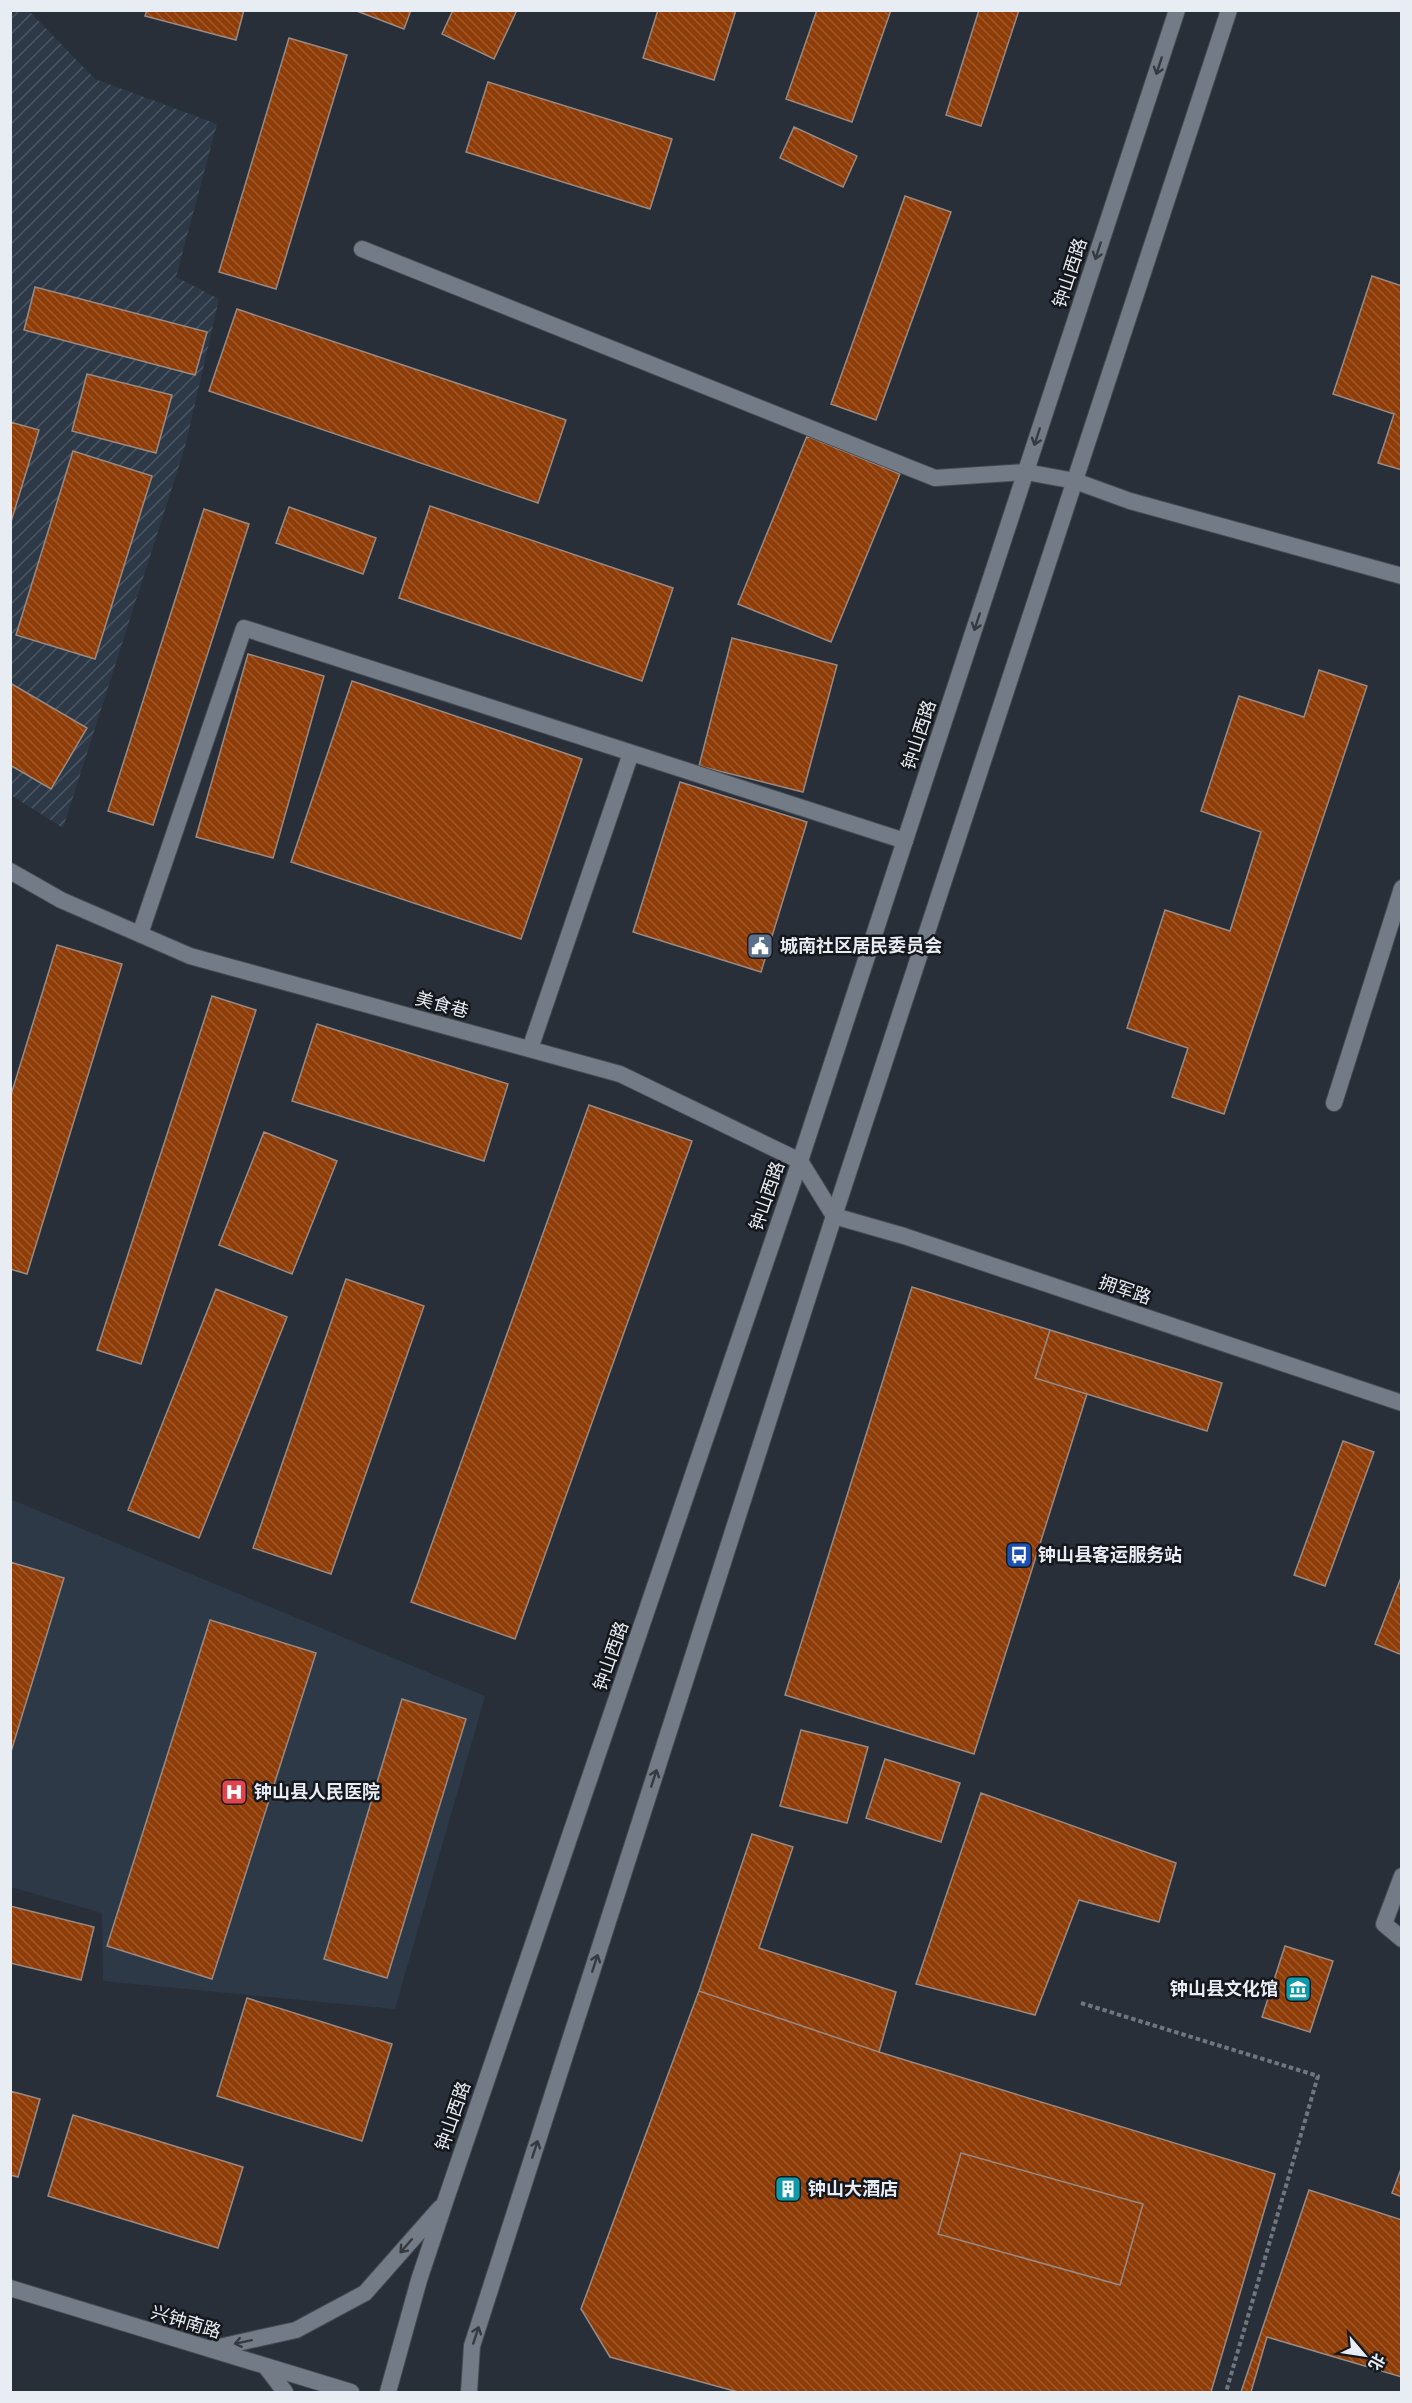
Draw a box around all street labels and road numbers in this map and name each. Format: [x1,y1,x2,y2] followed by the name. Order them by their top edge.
[1047,235,1091,310] street label: 钟山西路
[896,697,940,772] street label: 钟山西路
[413,986,471,1022] street label: 美食巷
[744,1158,788,1233] street label: 钟山西路
[1096,1270,1154,1308] street label: 拥军路
[588,1618,632,1693] street label: 钟山西路
[430,2078,474,2153] street label: 钟山西路
[149,2300,224,2342] street label: 兴钟南路

